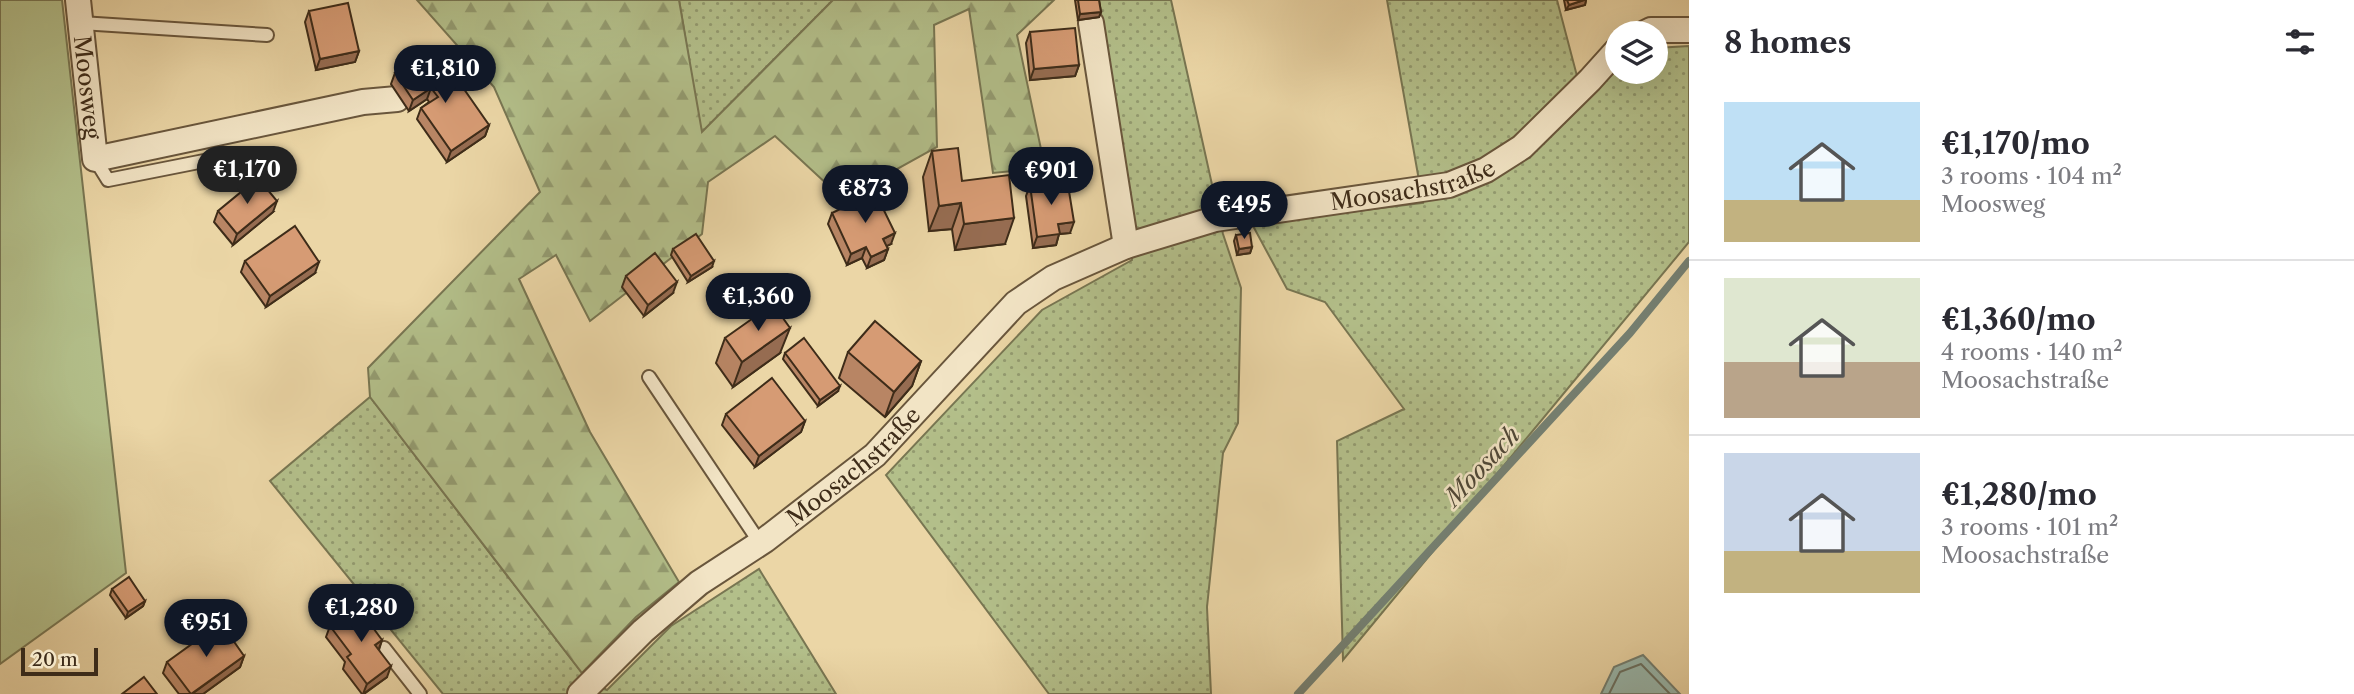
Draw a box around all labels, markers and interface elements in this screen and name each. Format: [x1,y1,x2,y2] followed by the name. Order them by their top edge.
[1605,21,1668,84] map controls
[1605,21,1668,84] button: layers
[2281,23,2319,61] icon: filters
[1724,24,1851,61] text: 8 homes
[68,34,107,142] street label: Moosweg
[388,46,502,105] pin: €1,810
[410,54,480,82] text: €1,810
[1941,125,2090,162] text: €1,170/mo
[1780,130,1864,214] icon: home
[190,146,304,206] pin: €1,170
[1010,148,1092,207] pin: €901
[1328,154,1501,216] street label: Moosachstraße
[213,155,281,183] text: €1,170
[1024,156,1078,184] text: €901
[1941,162,2122,190] text: 3 rooms · 104 m²
[824,166,906,225] pin: €873
[838,174,892,202] text: €873
[1203,182,1285,241] pin: €495
[1217,190,1271,218] text: €495
[1941,190,2045,218] text: Moosweg
[701,274,815,333] pin: €1,360
[722,282,794,310] text: €1,360
[1941,301,2096,338] text: €1,360/mo
[1780,306,1864,390] icon: home
[1941,338,2123,366] text: 4 rooms · 140 m²
[1941,366,2109,394] text: Moosachstraße
[781,401,926,532] street label: Moosachstraße
[1436,420,1526,514] water label: Moosach
[1941,476,2097,513] text: €1,280/mo
[1780,481,1864,565] icon: home
[1941,513,2118,541] text: 3 rooms · 101 m²
[1941,541,2109,569] text: Moosachstraße
[304,584,418,644] pin: €1,280
[324,593,398,621] text: €1,280
[165,600,247,659] pin: €951
[180,608,232,636] text: €951
[21,645,98,677] scale bar
[32,648,78,671] text: 20 m

